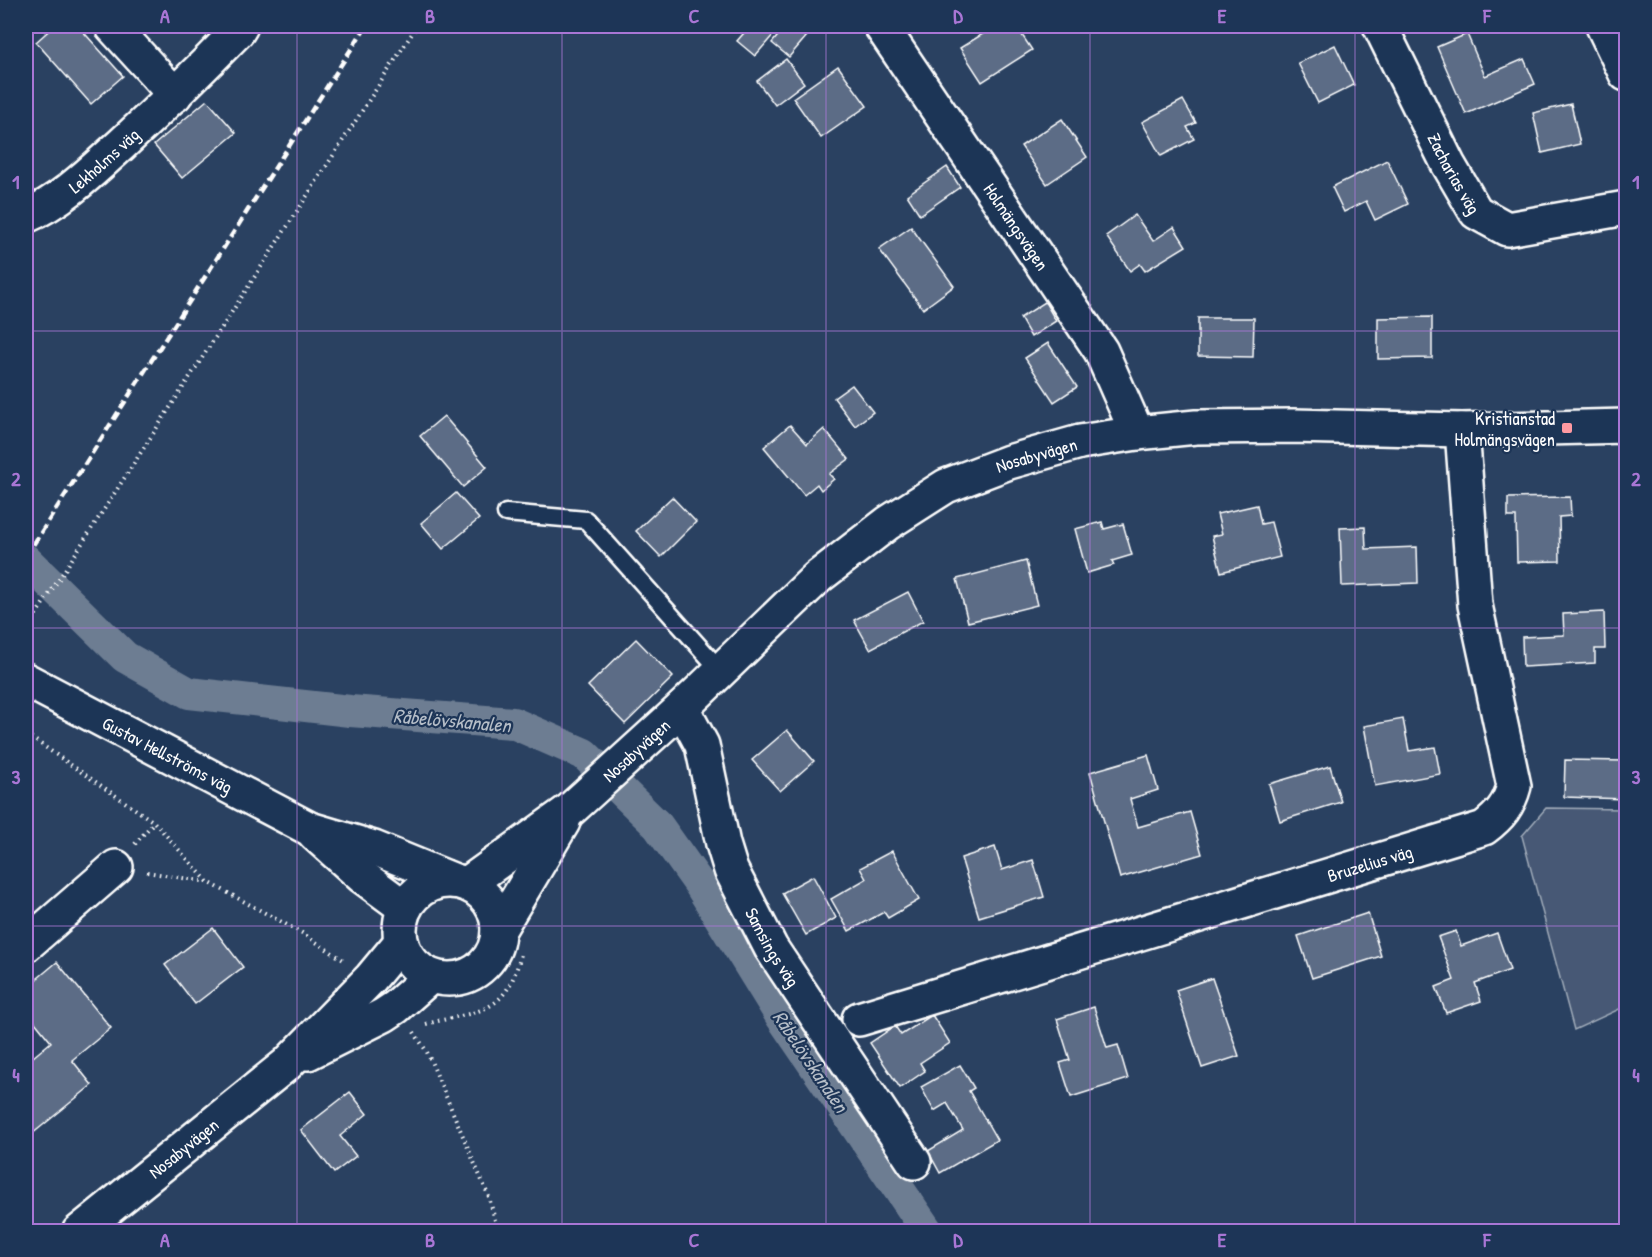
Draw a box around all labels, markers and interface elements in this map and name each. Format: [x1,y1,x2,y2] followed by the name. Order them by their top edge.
[160,2,170,29] text: A
[425,2,435,29] text: B
[689,2,700,29] text: C
[953,2,963,29] text: D
[1218,2,1227,29] text: E
[1482,2,1492,29] text: F
[63,122,144,198] street label: Lekholms väg
[1422,128,1487,218] street label: Zacharias väg
[12,168,20,195] text: 1
[1632,168,1640,195] text: 1
[978,178,1055,275] street label: Holmängsvägen
[1455,406,1555,452] place label: Kristianstad Holmängsvägen
[1560,421,1574,435] marker: Kristianstad Holmängsvägen
[992,431,1080,478] street label: Nosabyvägen
[11,465,21,492] text: 2
[1631,465,1641,492] text: 2
[392,701,514,739] water label: Råbelövskanalen
[98,710,237,799] street label: Gustav Hellströms väg
[597,713,675,787] street label: Nosabyvägen
[12,763,21,790] text: 3
[1632,763,1641,790] text: 3
[1324,838,1415,888] street label: Bruzelius väg
[740,903,806,991] street label: Samsings väg
[767,1005,856,1119] water label: Råbelövskanalen
[12,1061,20,1088] text: 4
[1632,1061,1640,1088] text: 4
[143,1112,224,1184] street label: Nosabyvägen
[160,1226,170,1253] text: A
[425,1226,435,1253] text: B
[689,1226,700,1253] text: C
[953,1226,963,1253] text: D
[1218,1226,1227,1253] text: E
[1482,1226,1492,1253] text: F

